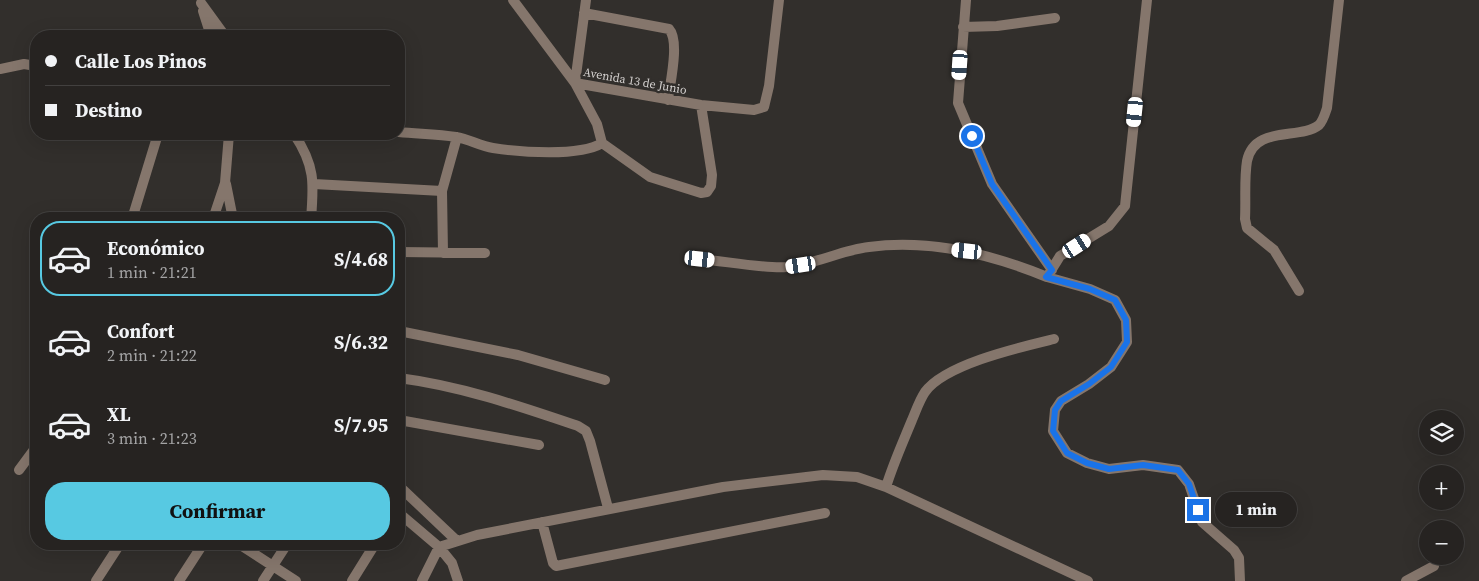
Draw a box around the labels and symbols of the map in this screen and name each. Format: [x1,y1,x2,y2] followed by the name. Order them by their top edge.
[951,50,968,80] car
[582,64,688,98] street label: Avenida 13 de Junio
[1125,96,1144,128] car
[961,125,983,147] route start
[1060,232,1093,260] car
[951,242,982,260] car
[684,250,715,268] car
[785,255,816,275] car
[1216,492,1298,528] callout: 1 min
[1187,499,1209,521] route end

